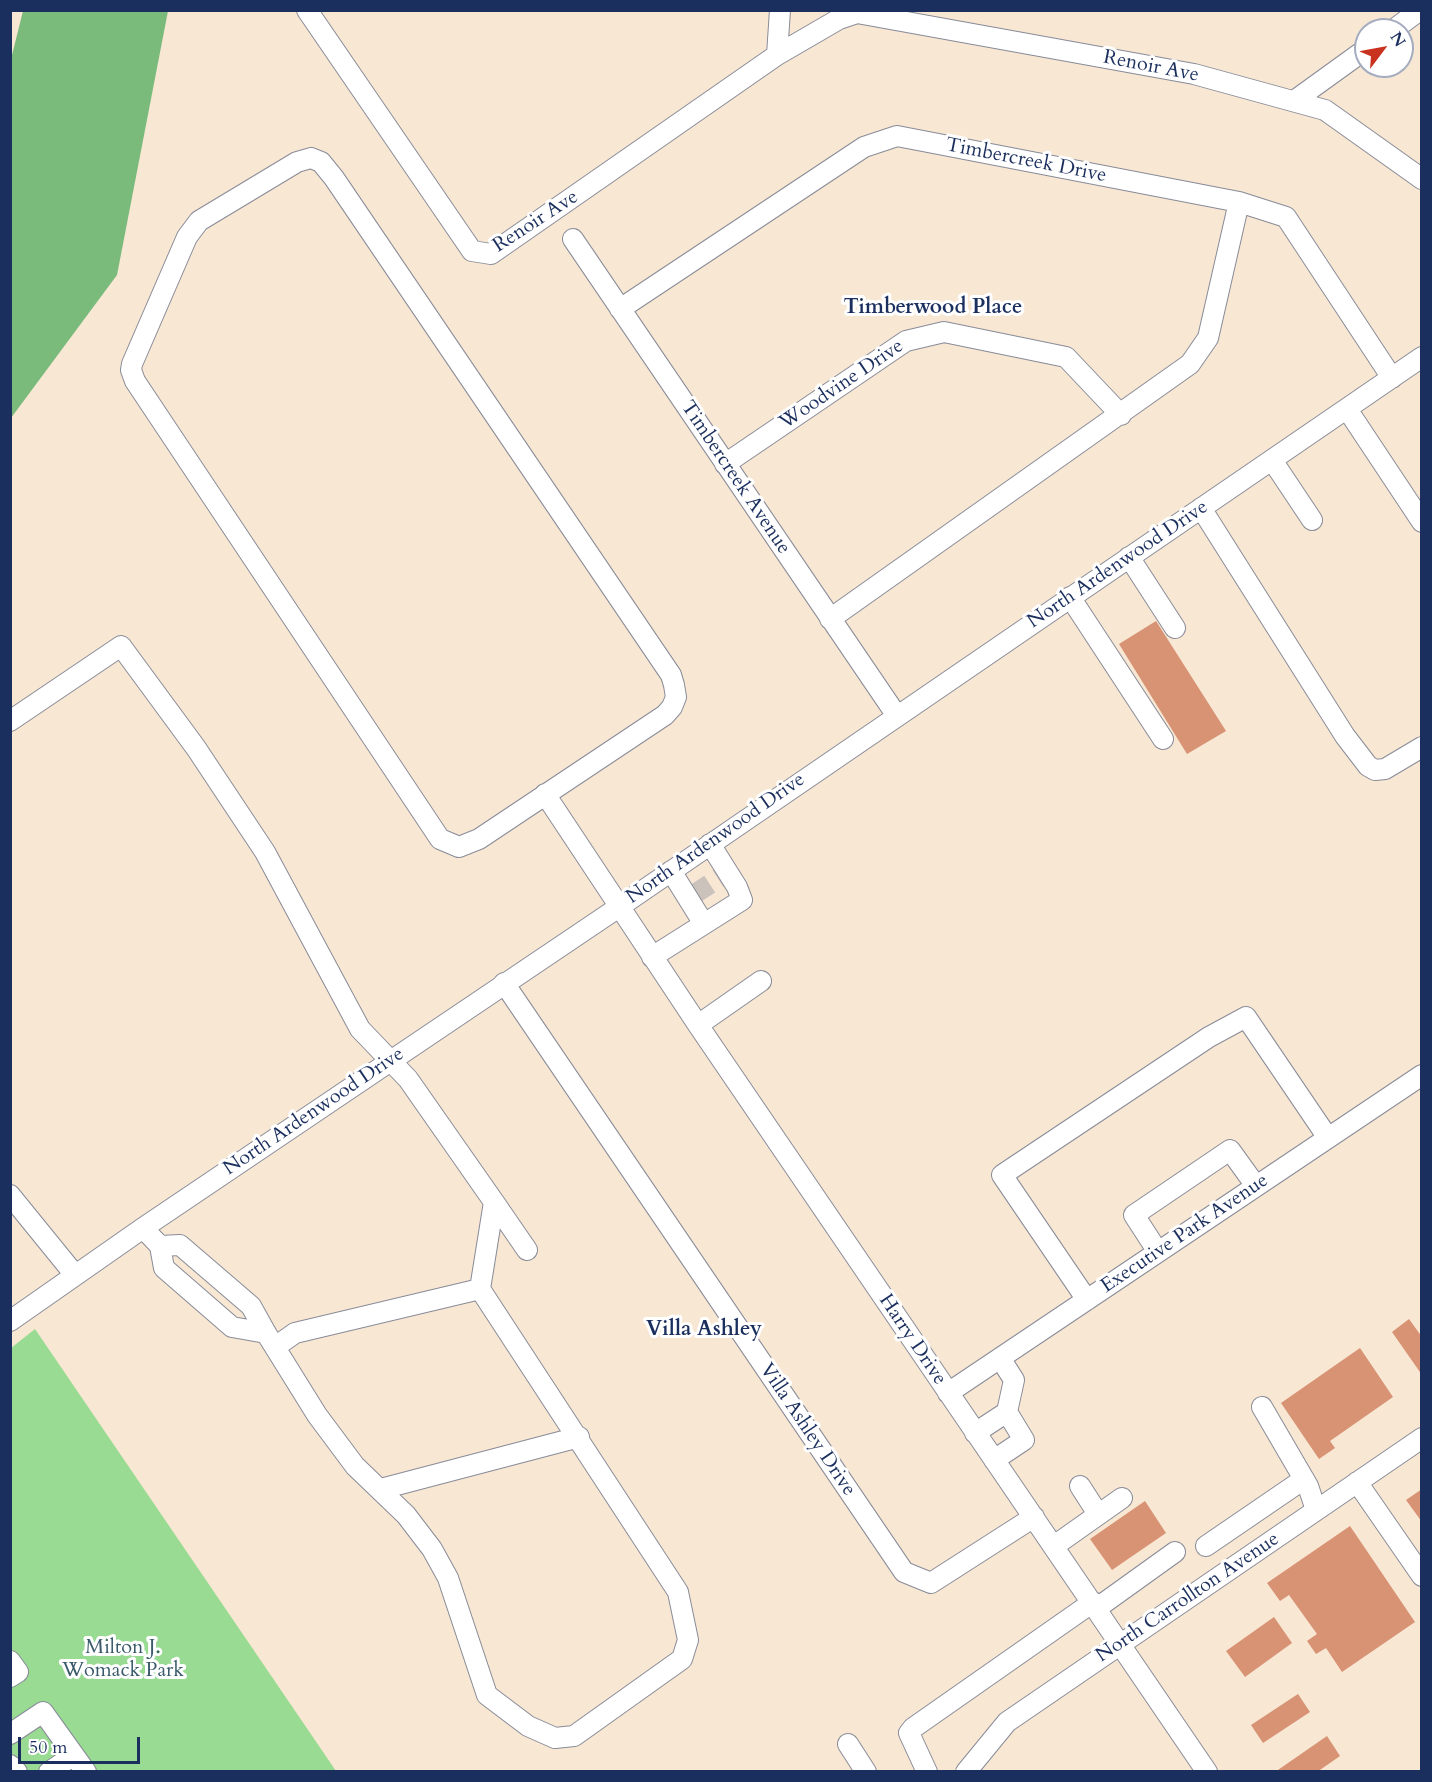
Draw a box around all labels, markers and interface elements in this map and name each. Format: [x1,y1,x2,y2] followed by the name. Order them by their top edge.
[1354,18,1414,78] north arrow
[1385,28,1411,51] text: N
[1101,46,1201,88] street label: Renoir Ave
[944,134,1108,188] street label: Timbercreek Drive
[489,186,583,258] street label: Renoir Ave
[844,295,1022,321] district label: Timberwood Place
[775,335,909,435] street label: Woodvine Drive
[675,397,795,559] street label: Timbercreek Avenue
[1023,496,1213,634] street label: North Ardenwood Drive
[622,768,810,910] street label: North Ardenwood Drive
[219,1043,409,1181] street label: North Ardenwood Drive
[1097,1169,1273,1299] street label: Executive Park Avenue
[873,1290,951,1390] street label: Harry Drive
[646,1317,762,1343] district label: Villa Ashley
[754,1359,860,1501] street label: Villa Ashley Drive
[1092,1528,1284,1668] street label: North Carrollton Avenue
[62,1636,184,1683] park label: Milton J. Womack Park
[21,1725,142,1763] scale bar
[29,1735,68,1760] text: 50 m

